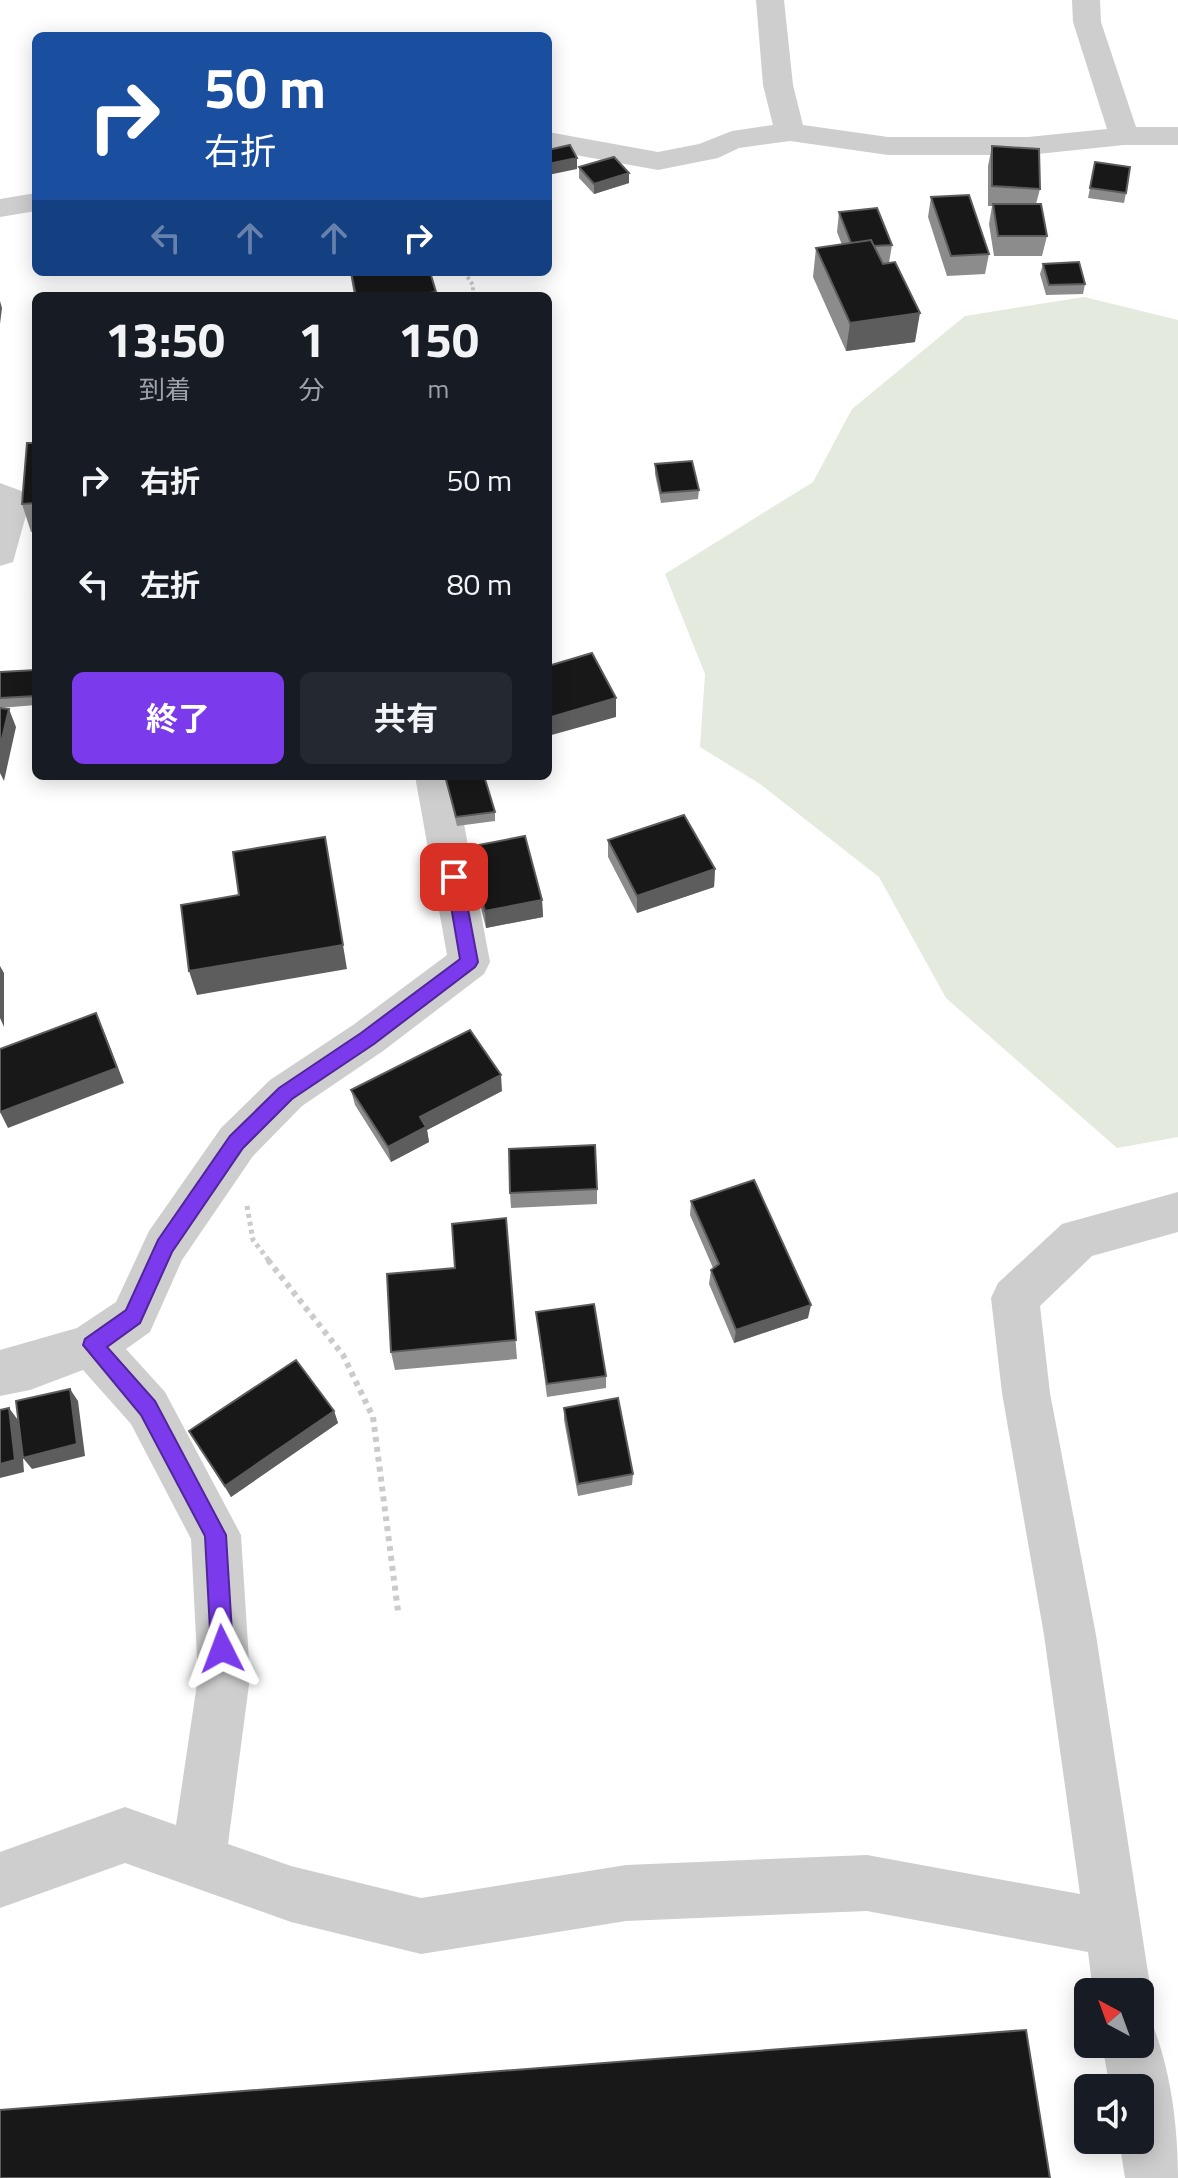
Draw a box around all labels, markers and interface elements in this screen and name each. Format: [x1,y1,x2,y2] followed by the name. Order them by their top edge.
[204,45,326,130] text: 50 m
[72,64,176,168] icon: right
[204,123,276,178] text: 右折
[144,216,188,260] icon: left
[228,216,272,260] icon: ahead
[312,216,356,260] icon: ahead
[396,216,440,260] icon: right
[105,303,225,376] text: 13:50
[298,303,325,376] text: 1
[398,303,479,376] text: 150
[428,369,449,408] text: m
[139,370,191,409] text: 到着
[299,370,325,409] text: 分
[447,457,512,503] text: 50 m
[72,458,116,502] icon: right
[140,458,200,504] text: 右折
[447,561,512,607] text: 80 m
[72,562,116,606] icon: left
[140,562,200,608] text: 左折
[72,672,284,764] button: 終了
[300,672,512,764] button: 共有
[420,843,488,911] pin
[432,855,476,899] icon: arrive
[180,1607,264,1691] position arrow
[1074,1978,1154,2058] north arrow
[1074,1978,1154,2154] map controls
[1074,2074,1154,2154] button: sound

